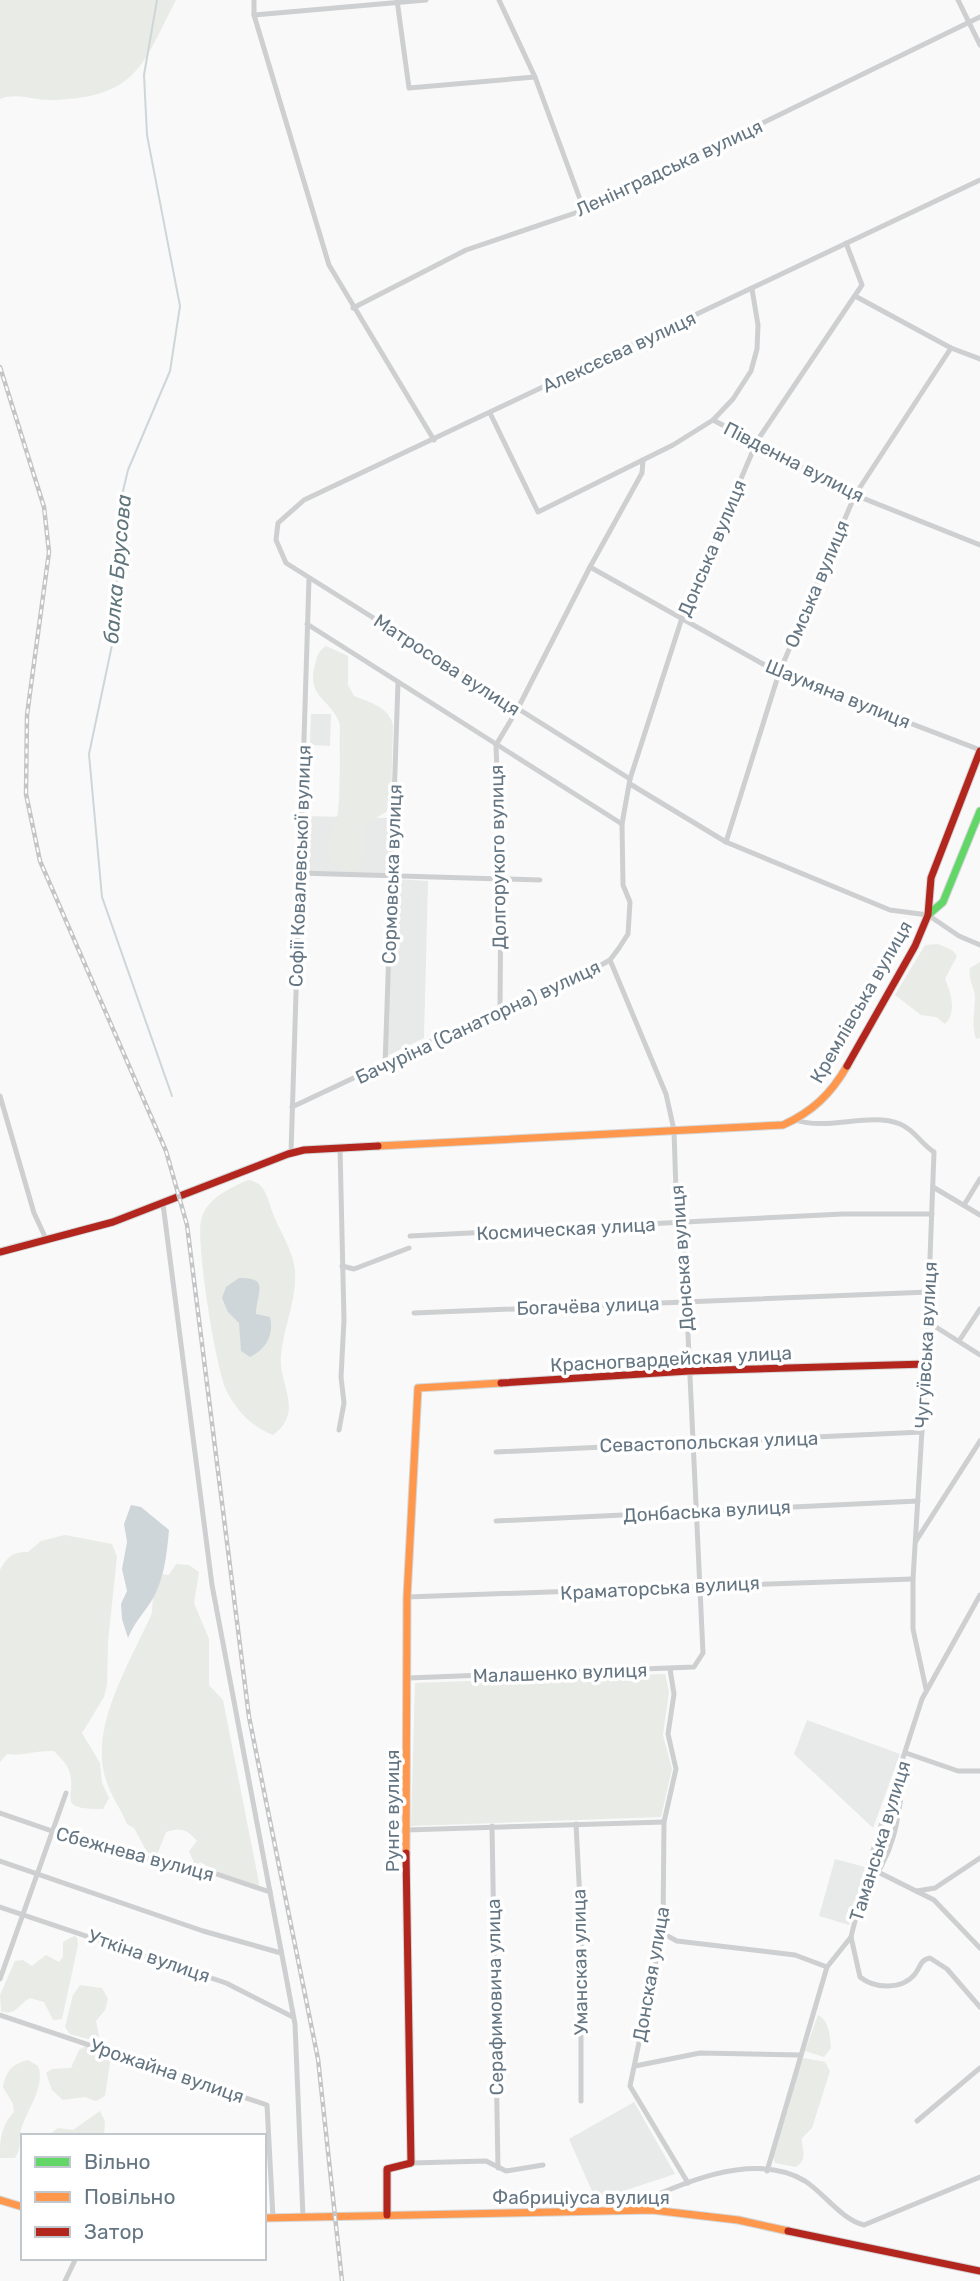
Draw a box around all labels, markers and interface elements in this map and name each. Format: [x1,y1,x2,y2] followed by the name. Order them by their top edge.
[572,115,766,221] street label: Ленінградська вулиця
[539,306,699,398] street label: Алексєєва вулиця
[720,417,868,507] street label: Південна вулиця
[673,476,751,620] street label: Донська вулиця
[98,493,136,645] water label: балка Брусова
[780,517,854,651] street label: Омська вулиця
[369,609,525,721] street label: Матросова вулиця
[762,654,914,734] street label: Шаумяна вулиця
[284,745,316,987] street label: Софії Ковалевської вулиця
[485,764,511,950] street label: Долгорукого вулиця
[377,784,407,964] street label: Сормовська вулиця
[805,917,917,1087] street label: Кремлівська вулиця
[352,955,604,1089] street label: Бачуріна (Санаторна) вулиця
[665,1184,699,1332] street label: Донська вулиця
[476,1213,656,1245] street label: Космическая улица
[910,1261,942,1429] street label: Чугуївська вулиця
[516,1292,660,1320] street label: Богачёва улица
[550,1341,792,1377] street label: Красногвардейская улица
[599,1427,819,1457] street label: Севастопольская улица
[623,1495,791,1527] street label: Донбаська вулиця
[560,1571,760,1605] street label: Краматорська вулиця
[472,1658,648,1688] street label: Малашенко вулиця
[381,1750,404,1872] street label: Рунге вулиця
[845,1758,915,1924] street label: Таманська вулиця
[53,1822,217,1886] street label: Сбежнева вулиця
[567,1889,593,2035] street label: Уманская улица
[482,1898,508,2096] street label: Серафимовича улица
[628,1905,674,2043] street label: Донская улица
[85,1924,213,1988] street label: Уткiна вулиця
[87,2034,247,2108] street label: Урожайна вулиця
[21,2134,266,2260] legend
[84,2149,151,2174] text: Вільно
[84,2184,175,2209] text: Повільно
[492,2186,670,2209] street label: Фабриціуса вулиця
[84,2219,144,2244] text: Затор

